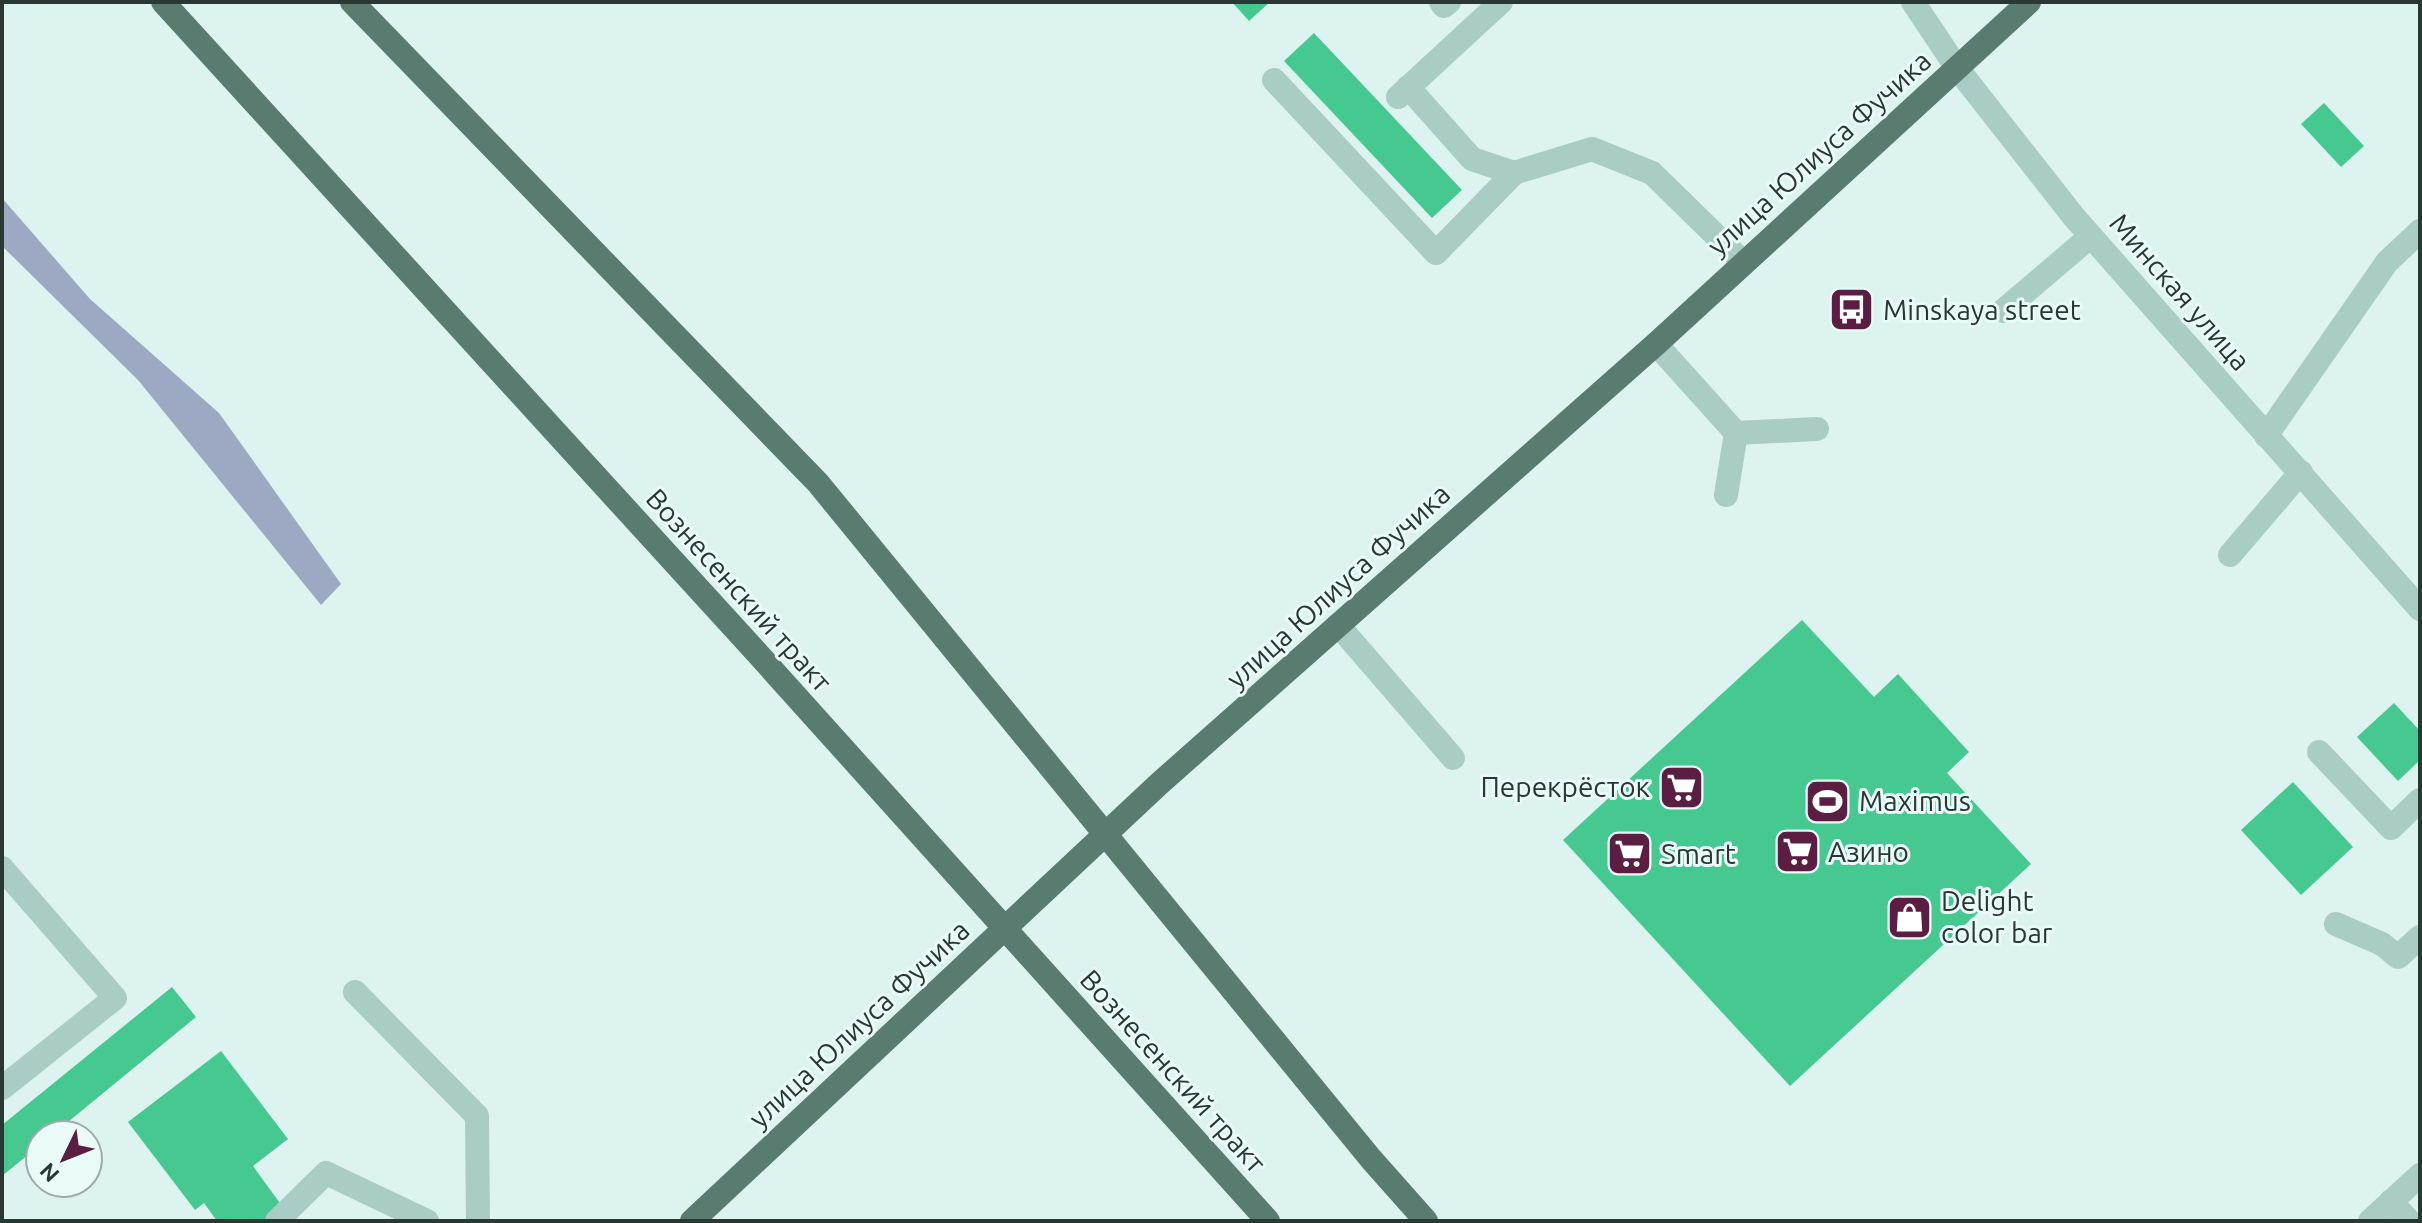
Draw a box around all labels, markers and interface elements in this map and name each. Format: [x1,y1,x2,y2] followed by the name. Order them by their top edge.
[1701,44,1936,261] street label: улица Юлиуса Фучика
[2104,207,2257,376] street label: Минская улица
[1828,286,1876,334] bus stop icon: Minskaya street
[1883,294,2081,325] place label: Minskaya street
[1220,477,1455,694] street label: улица Юлиуса Фучика
[640,482,839,697] street label: Вознесенский тракт
[1657,763,1705,811] supermarket icon: Перекрёсток
[1481,771,1650,802] place label: Перекрёсток
[1804,777,1852,825] sports icon: Maximus
[1859,785,1971,816] place label: Maximus
[1773,828,1821,876] supermarket icon: Азино
[1606,830,1654,878] supermarket icon: Smart
[1828,836,1909,867] place label: Азино
[1661,838,1736,869] place label: Smart
[1941,885,2053,948] place label: Delight color bar
[1886,893,1934,941] shop icon: Delight color bar
[742,914,975,1134] street label: улица Юлиуса Фучика
[1074,963,1273,1178] street label: Вознесенский тракт
[24,1119,104,1199] north arrow
[34,1158,64,1188] text: N

